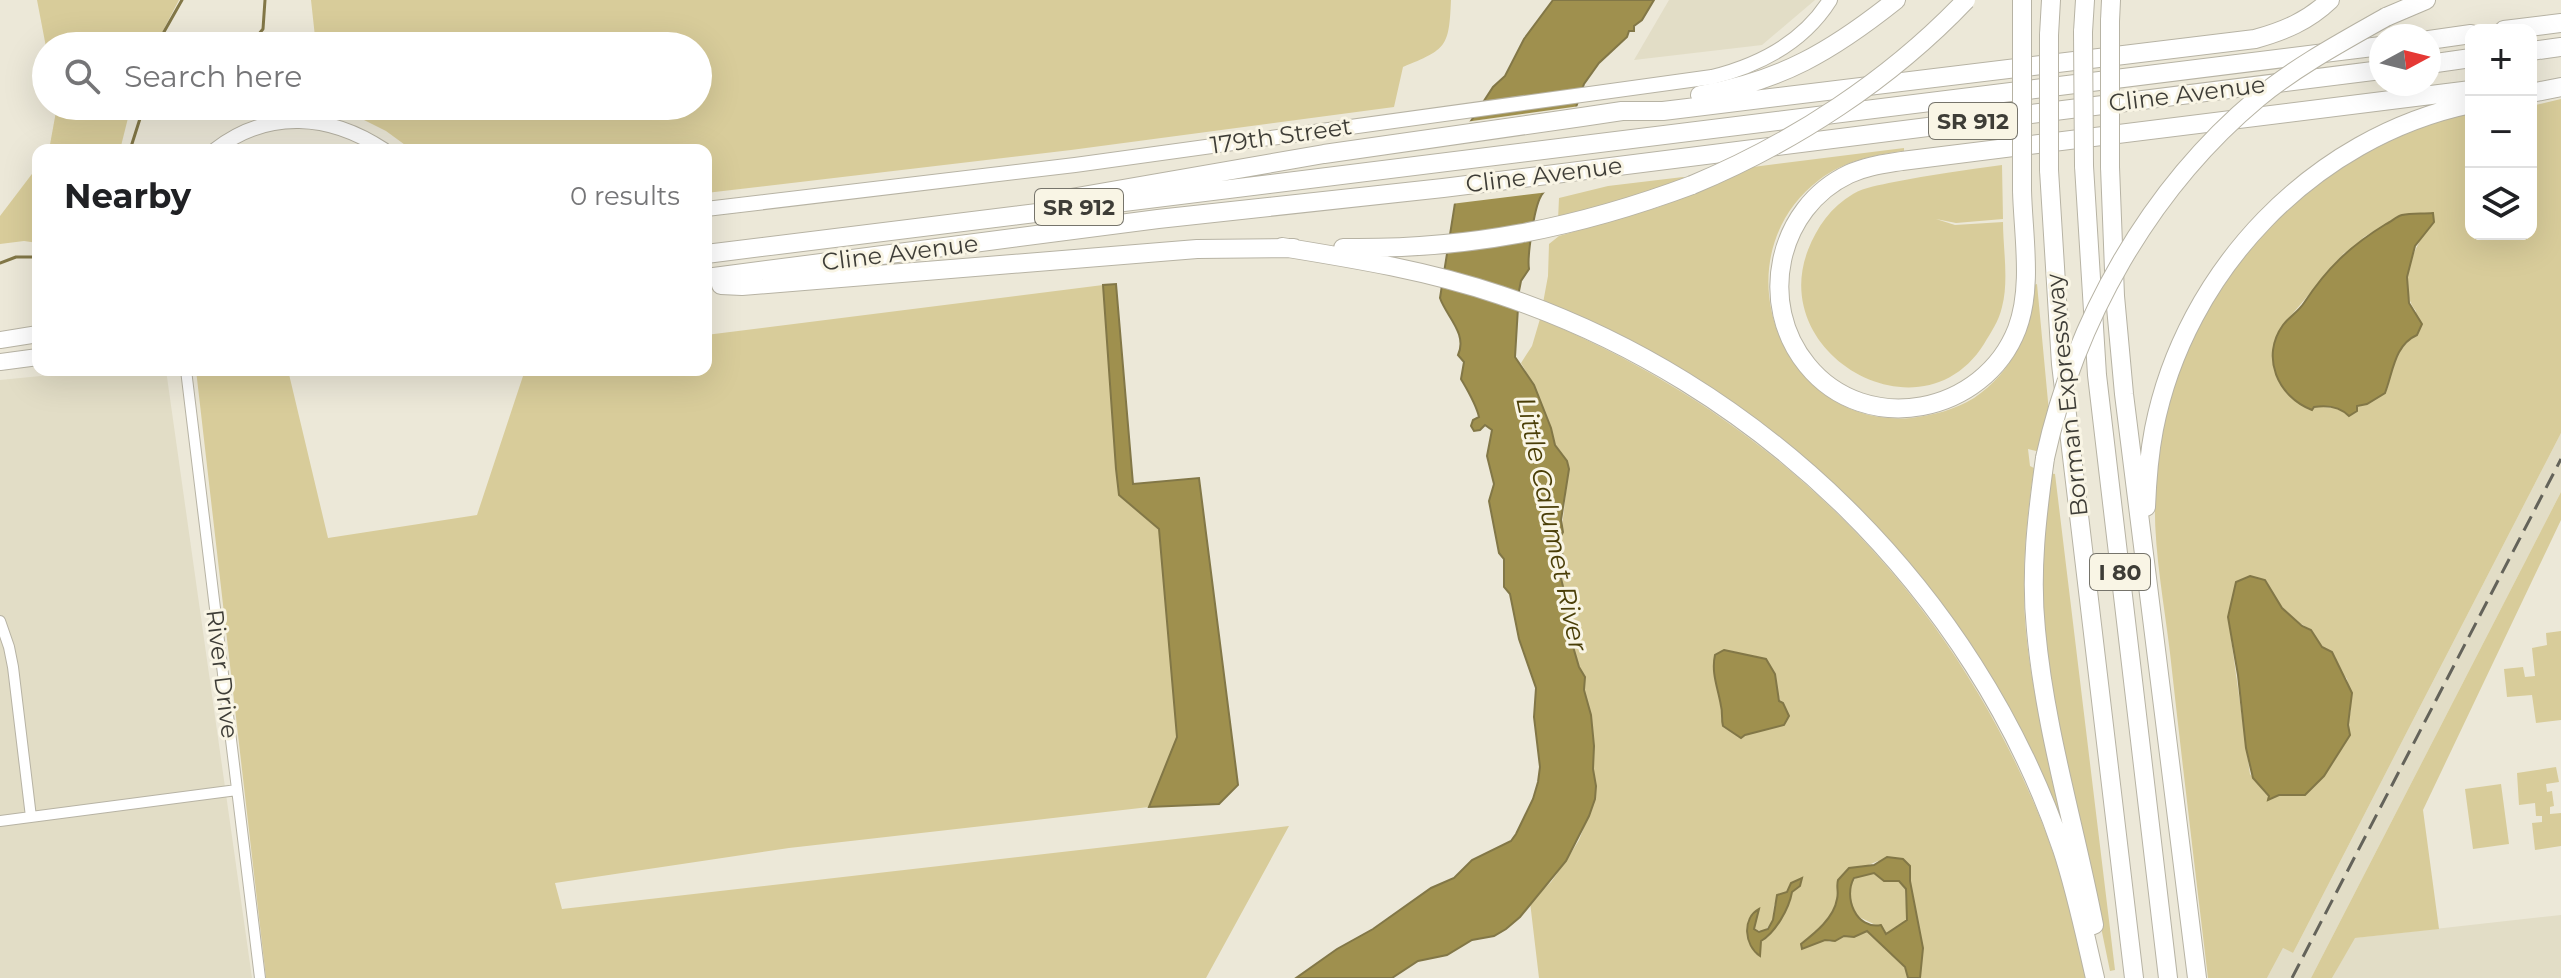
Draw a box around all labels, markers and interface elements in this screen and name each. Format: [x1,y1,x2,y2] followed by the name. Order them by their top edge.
[2369,24,2441,96] north arrow
[2465,24,2537,240] map controls
[2465,24,2537,96] button: +
[32,32,712,120] search box
[60,54,104,98] icon: search
[124,58,302,95] text: Search here
[2107,70,2267,117] street label: Cline Avenue
[2465,96,2537,168] button: −
[1929,103,2017,139] road number: SR 912
[1208,111,1354,160] street label: 179th Street
[1464,151,1624,198] street label: Cline Avenue
[2465,168,2537,240] button: layers
[64,175,191,217] text: Nearby
[570,180,680,212] text: 0 results
[1035,189,1123,225] road number: SR 912
[820,229,980,276] street label: Cline Avenue
[2039,272,2094,518] street label: Borman Expressway
[1509,394,1595,655] water label: Little Calumet River
[2090,554,2150,590] road number: I 80
[200,608,245,740] street label: River Drive

